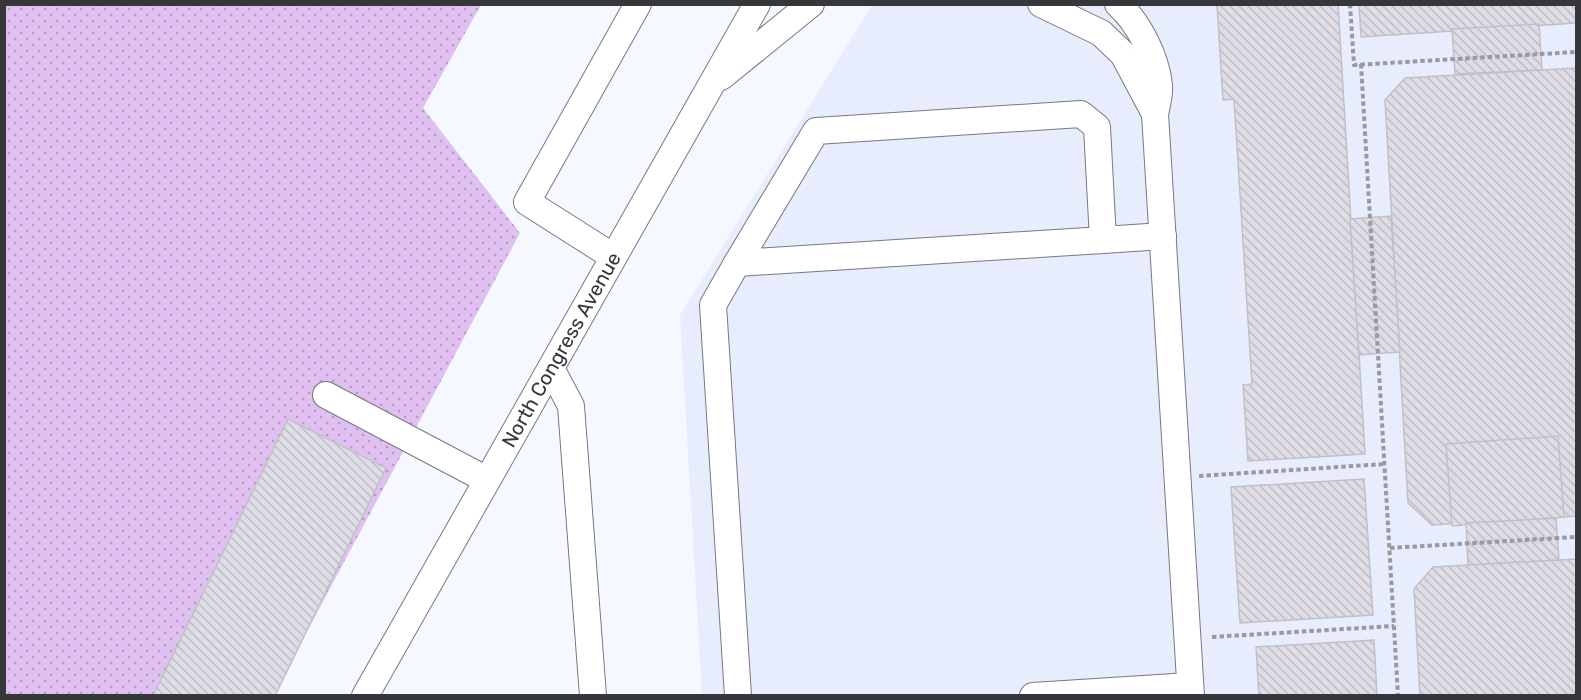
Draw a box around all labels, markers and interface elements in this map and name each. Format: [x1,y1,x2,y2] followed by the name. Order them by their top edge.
[496,248,626,451] street label: North Congress Avenue

